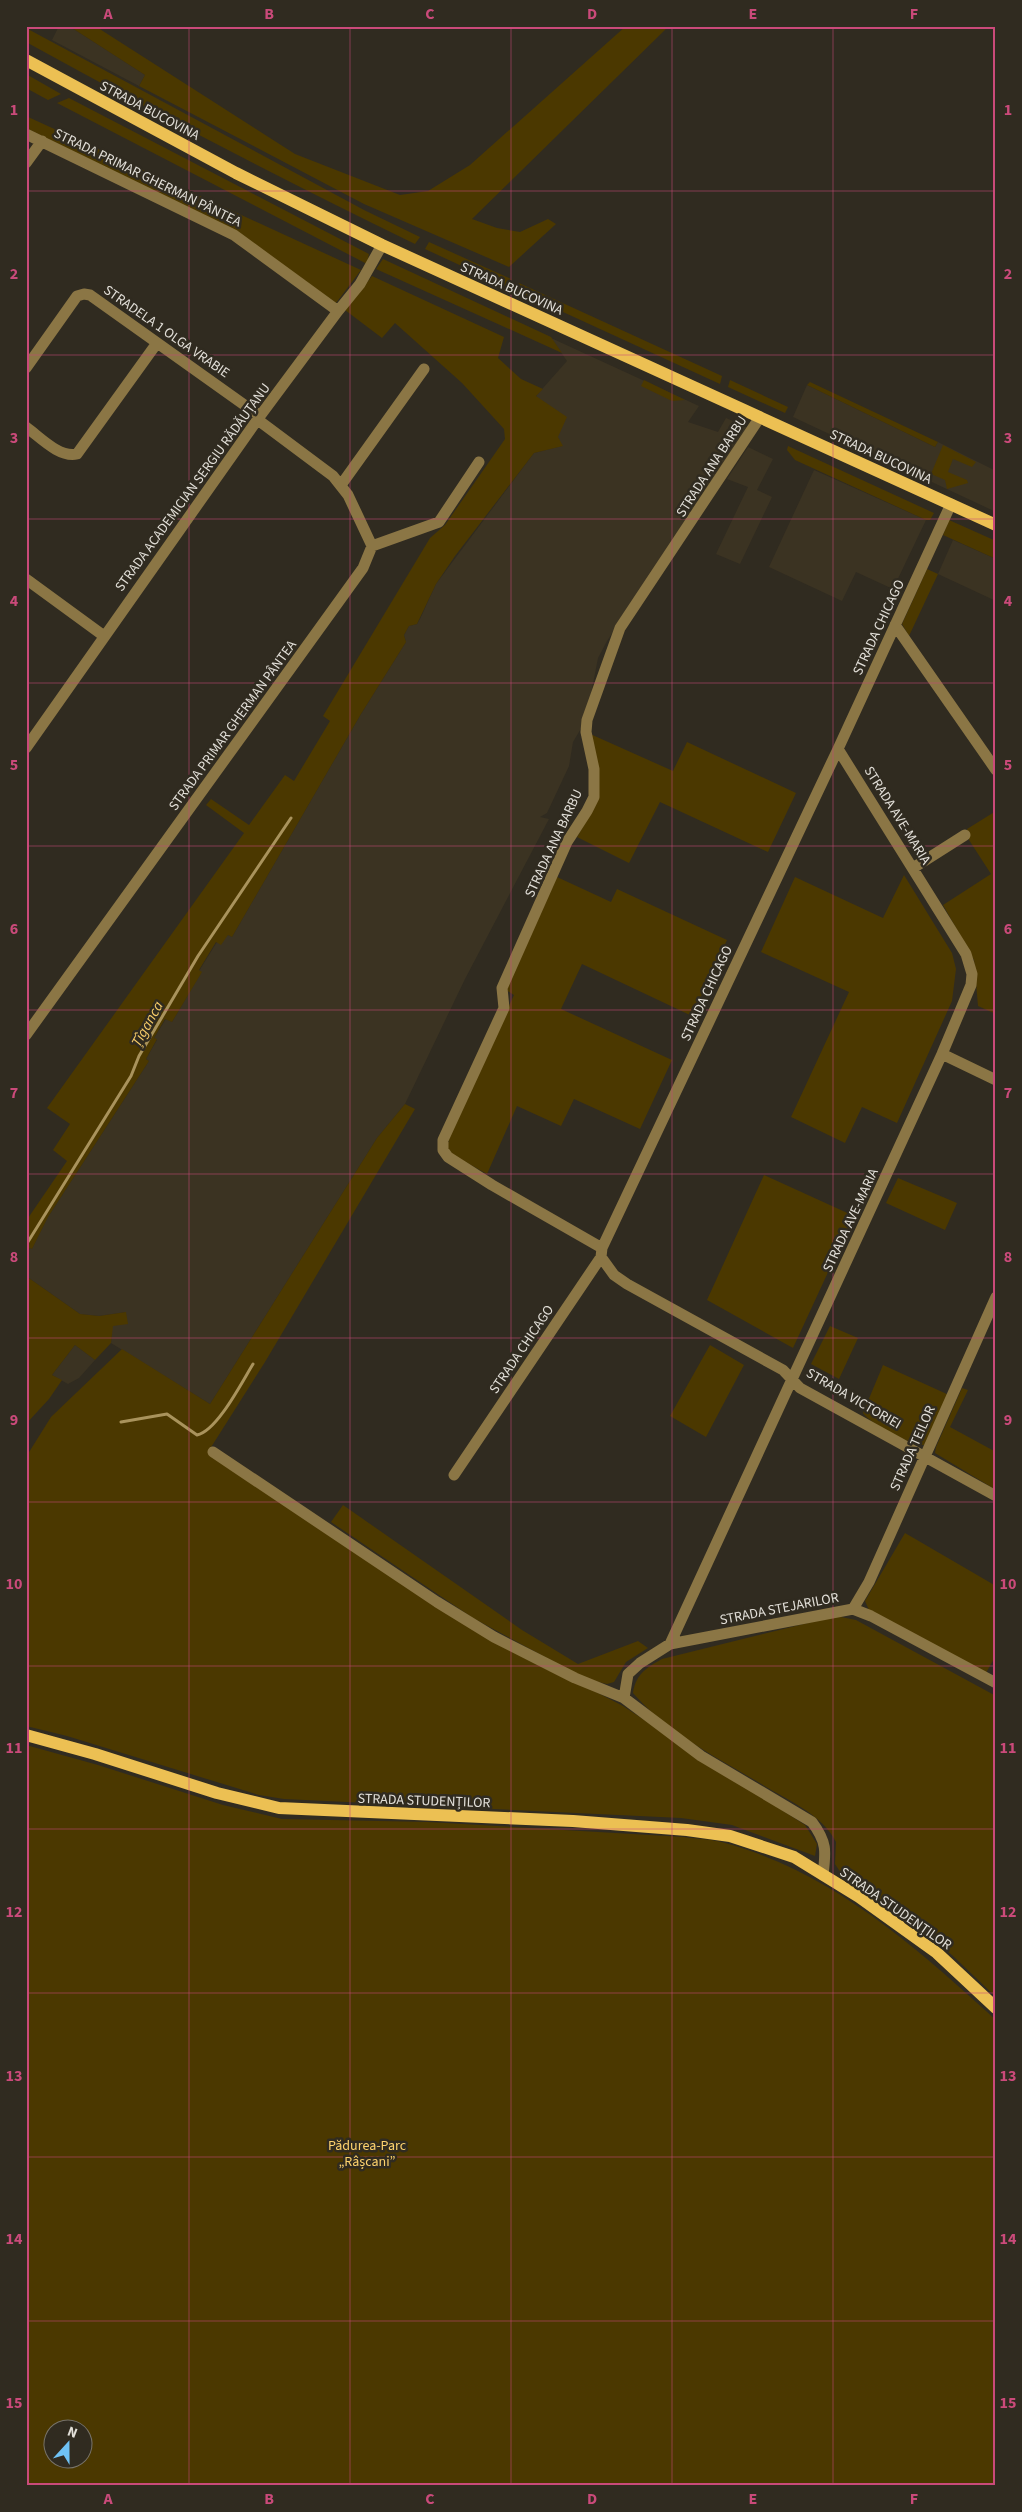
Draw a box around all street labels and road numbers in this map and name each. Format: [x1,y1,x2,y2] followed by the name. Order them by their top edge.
[96,76,203,146] street label: STRADA BUCOVINA
[50,124,245,232] street label: STRADA PRIMAR GHERMAN PÂNTEA
[457,257,567,321] street label: STRADA BUCOVINA
[99,281,234,383] street label: STRADELA 1 OLGA VRABIE
[110,379,275,596] street label: STRADA ACADEMICIAN SERGIU RĂDĂUȚANU
[672,412,752,521] street label: STRADA ANA BARBU
[826,424,935,490] street label: STRADA BUCOVINA
[848,576,910,678] street label: STRADA CHICAGO
[164,636,302,815] street label: STRADA PRIMAR GHERMAN PÂNTEA
[859,763,936,869] street label: STRADA AVE-MARIA
[520,786,588,901] street label: STRADA ANA BARBU
[676,942,738,1044] street label: STRADA CHICAGO
[818,1165,884,1276] street label: STRADA AVE-MARIA
[485,1301,559,1398] street label: STRADA CHICAGO
[802,1363,905,1434] street label: STRADA VICTORIEI
[885,1403,941,1494] street label: STRADA TEILOR
[718,1588,840,1630] street label: STRADA STEJARILOR
[357,1789,491,1813] street label: STRADA STUDENȚILOR
[835,1863,956,1955] street label: STRADA STUDENȚILOR

